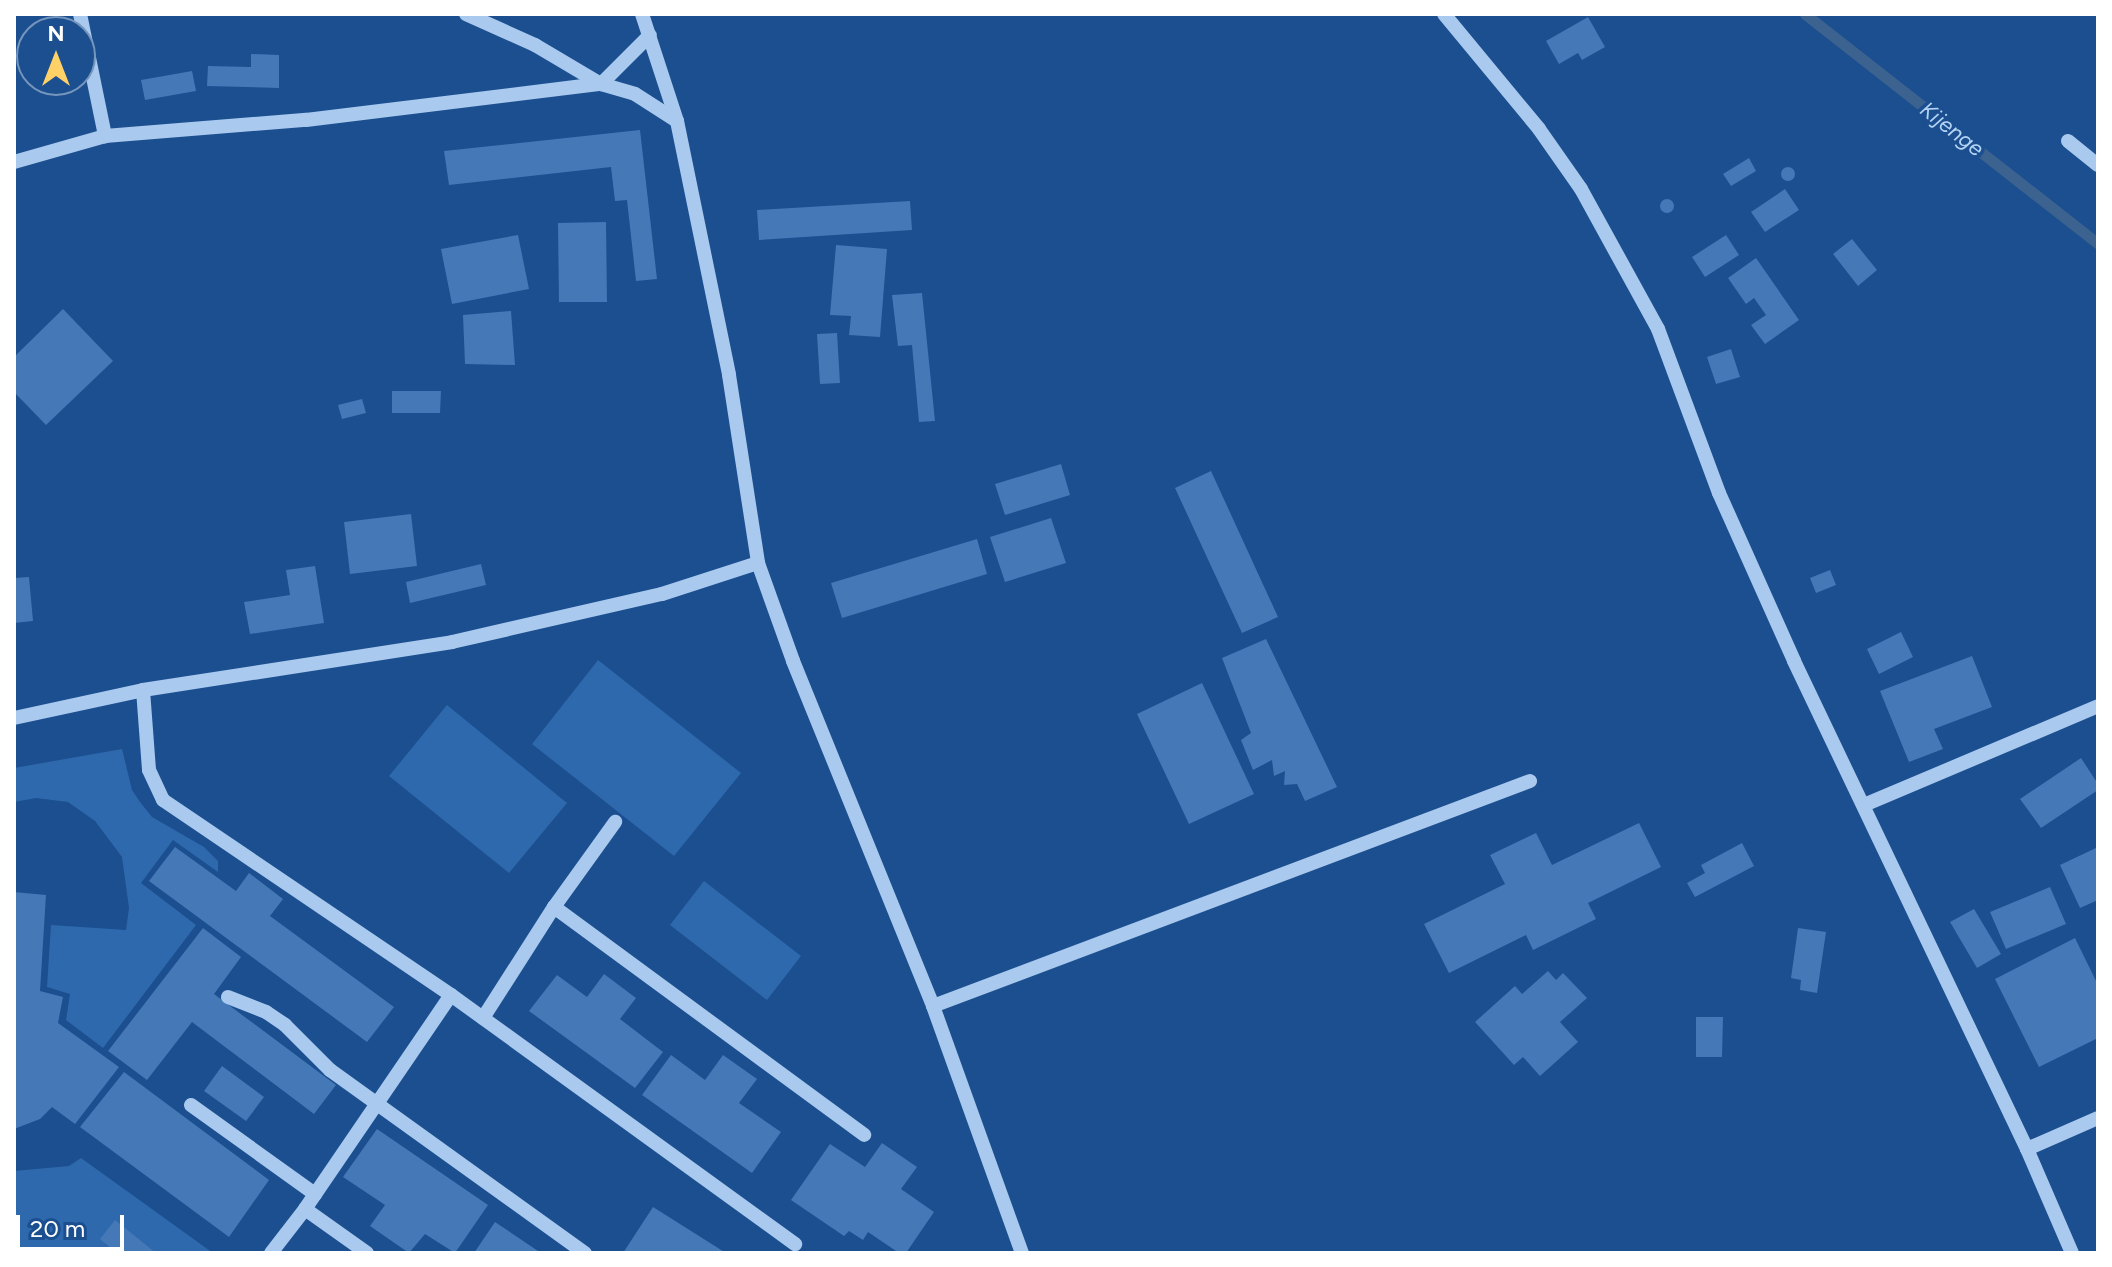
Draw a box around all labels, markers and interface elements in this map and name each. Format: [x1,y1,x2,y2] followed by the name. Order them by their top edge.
[16,16,96,96] north arrow
[47,20,65,47] text: N
[1915,96,1989,162] water label: Kijenge
[20,1199,128,1249] scale bar
[30,1214,85,1243] text: 20 m

